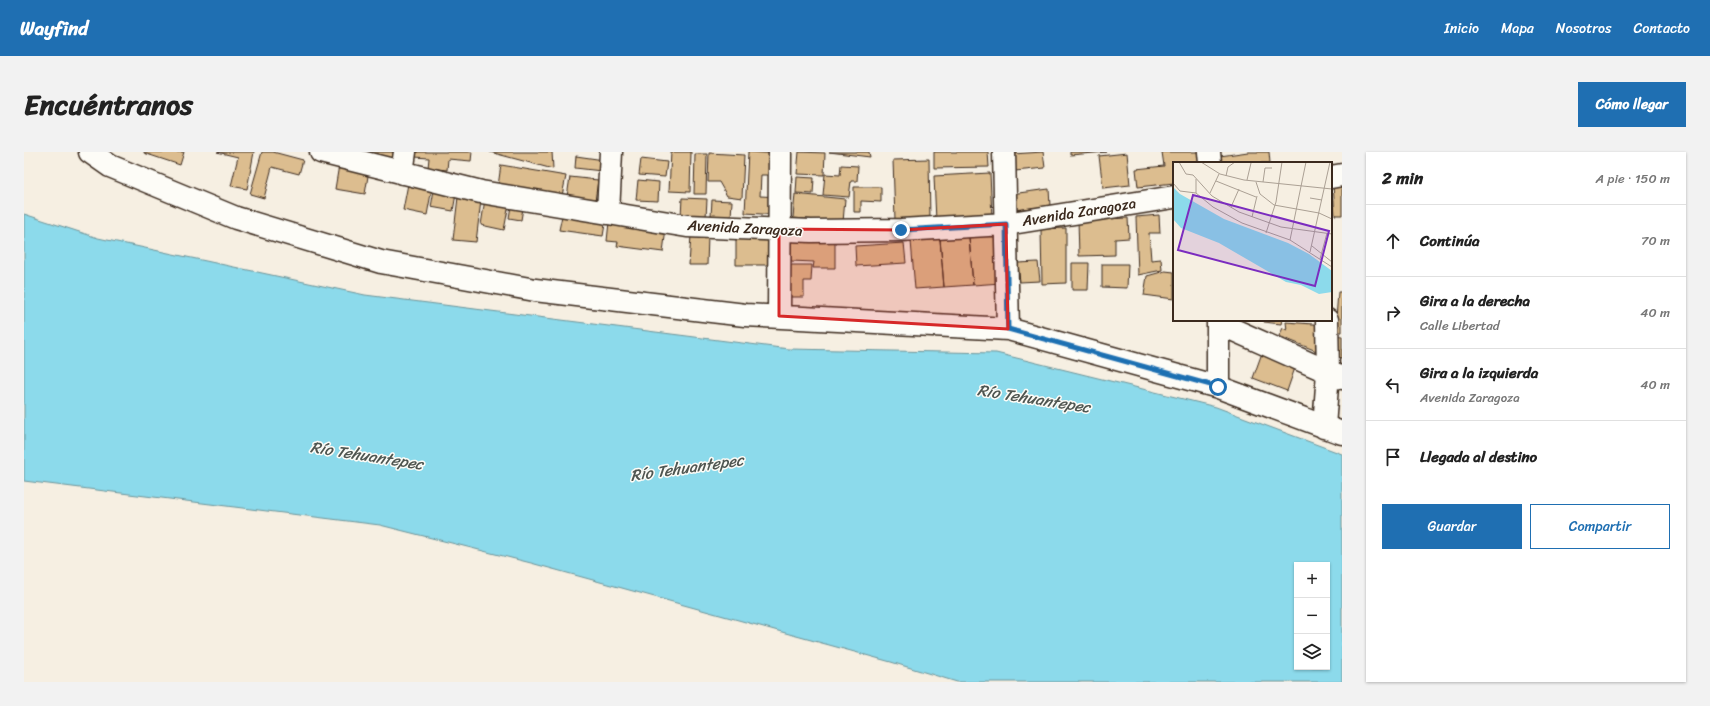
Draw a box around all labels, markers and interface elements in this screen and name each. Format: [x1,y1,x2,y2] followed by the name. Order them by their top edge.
[20,12,88,45] text: Wayfind
[1444,16,1479,41] text: Inicio
[1501,16,1534,41] text: Mapa
[1556,16,1611,41] text: Nosotros
[1633,16,1690,41] text: Contacto
[24,80,193,129] text: Encuéntranos
[1578,82,1686,127] button: Cómo llegar
[1173,162,1332,321] inset map
[1382,163,1423,193] text: 2 min
[1596,167,1670,190] text: A pie · 150 m
[1019,190,1138,234] street label: Avenida Zaragoza
[686,212,804,244] street label: Avenida Zaragoza
[892,221,910,239] route end
[1420,228,1479,254] text: Continúa
[1641,229,1670,252] text: 70 m
[1382,230,1404,252] icon: ahead
[1420,288,1530,314] text: Gira a la derecha
[1640,301,1670,324] text: 40 m
[1382,302,1404,324] icon: right
[1420,314,1500,337] text: Calle Libertad
[1420,360,1538,386] text: Gira a la izquierda
[1640,373,1670,396] text: 40 m
[1382,374,1404,396] icon: left
[975,375,1094,422] water label: Río Tehuantepec
[1209,378,1227,396] route start
[1420,386,1520,409] text: Avenida Zaragoza
[308,432,427,479] water label: Río Tehuantepec
[1420,444,1537,470] text: Llegada al destino
[629,445,747,490] water label: Río Tehuantepec
[1382,446,1404,468] icon: arrive
[1382,504,1522,549] button: Guardar
[1530,504,1670,549] button: Compartir
[1294,562,1330,670] map controls
[1294,562,1330,598] button: +
[1294,598,1330,634] button: −
[1294,634,1330,670] button: layers

